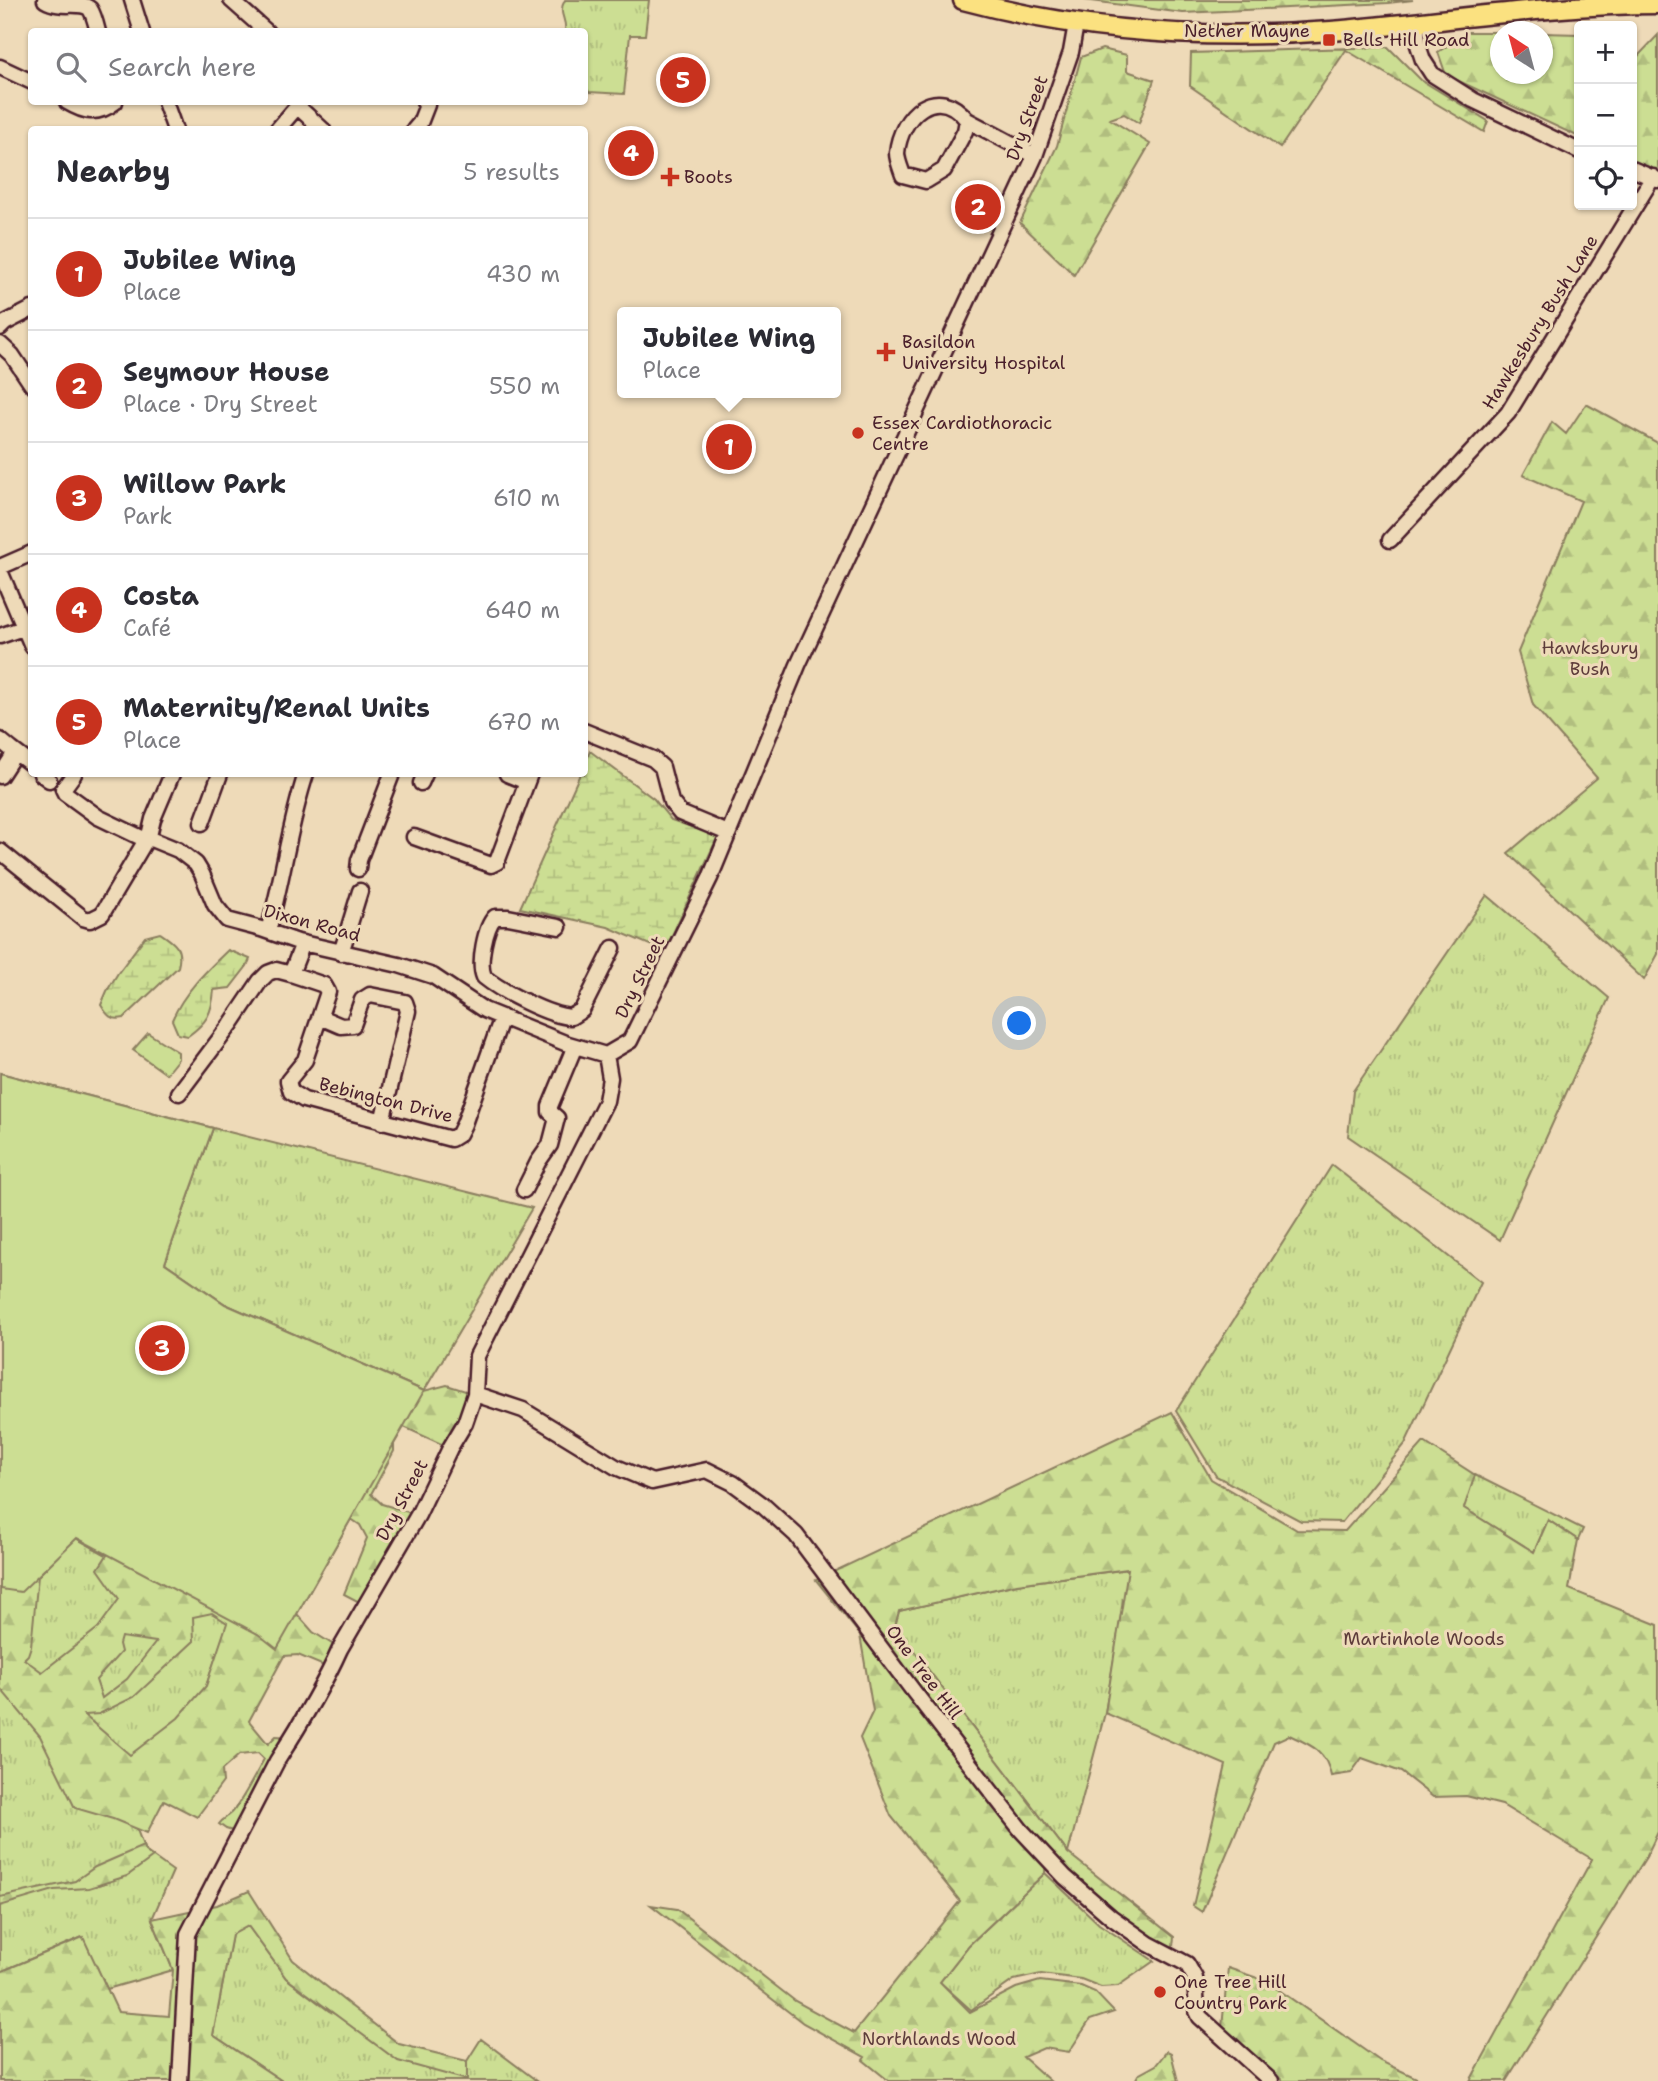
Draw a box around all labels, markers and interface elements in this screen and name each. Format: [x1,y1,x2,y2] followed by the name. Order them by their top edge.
[1184,19,1310,43] street label: Nether Mayne
[1490,21,1553,84] north arrow
[1574,21,1637,210] map controls
[1574,21,1637,84] button: +
[28,28,588,105] search box
[1343,28,1469,52] place label: Bells Hill Road
[1321,32,1337,48] marker: Bells Hill Road
[52,48,90,86] icon: search
[108,49,257,84] text: Search here
[660,54,706,106] pin: 5
[1000,72,1054,164] street label: Dry Street
[1574,84,1637,147] button: −
[608,127,654,179] pin: 4
[1574,147,1637,210] button: locate
[56,151,171,192] text: Nearby
[463,157,560,187] text: 5 results
[684,165,733,189] place label: Boots
[662,169,678,185] marker: Boots
[955,181,1001,233] pin: 2
[1476,230,1604,414] street label: Hawkesbury Bush Lane
[123,242,296,277] text: Jubilee Wing
[74,259,84,289] text: 1
[486,259,560,289] text: 430 m
[123,277,182,307] text: Place
[617,307,841,398] popup
[643,320,815,355] text: Jubilee Wing
[902,330,1066,375] place label: Basildon University Hospital
[876,342,896,362] marker: Basildon University Hospital
[123,354,330,389] text: Seymour House
[643,355,701,385] text: Place
[71,371,87,401] text: 2
[489,371,560,401] text: 550 m
[123,389,318,419] text: Place · Dry Street
[872,411,1052,456] place label: Essex Cardiothoracic Centre
[706,421,752,473] pin: 1
[850,425,866,441] marker: Essex Cardiothoracic Centre
[123,466,286,501] text: Willow Park
[71,483,87,513] text: 3
[493,483,560,513] text: 610 m
[123,501,172,531] text: Park
[123,578,199,613] text: Costa
[71,595,87,625] text: 4
[485,595,560,625] text: 640 m
[123,613,171,643] text: Café
[1541,636,1639,681] park label: Hawksbury Bush
[123,690,430,725] text: Maternity/Renal Units
[72,707,86,737] text: 5
[487,707,560,737] text: 670 m
[123,725,182,755] text: Place
[261,899,363,947] street label: Dixon Road
[610,932,670,1022] street label: Dry Street
[1002,1006,1036,1040] your location
[317,1072,455,1128] street label: Bebington Drive
[139,1322,185,1374] pin: 3
[370,1455,434,1545] street label: Dry Street
[881,1620,968,1725] street label: One Tree Hill
[1343,1627,1505,1651] park label: Martinhole Woods
[1174,1970,1287,2015] place label: One Tree Hill Country Park
[1152,1984,1168,2000] marker: One Tree Hill Country Park
[862,2027,1016,2051] park label: Northlands Wood

